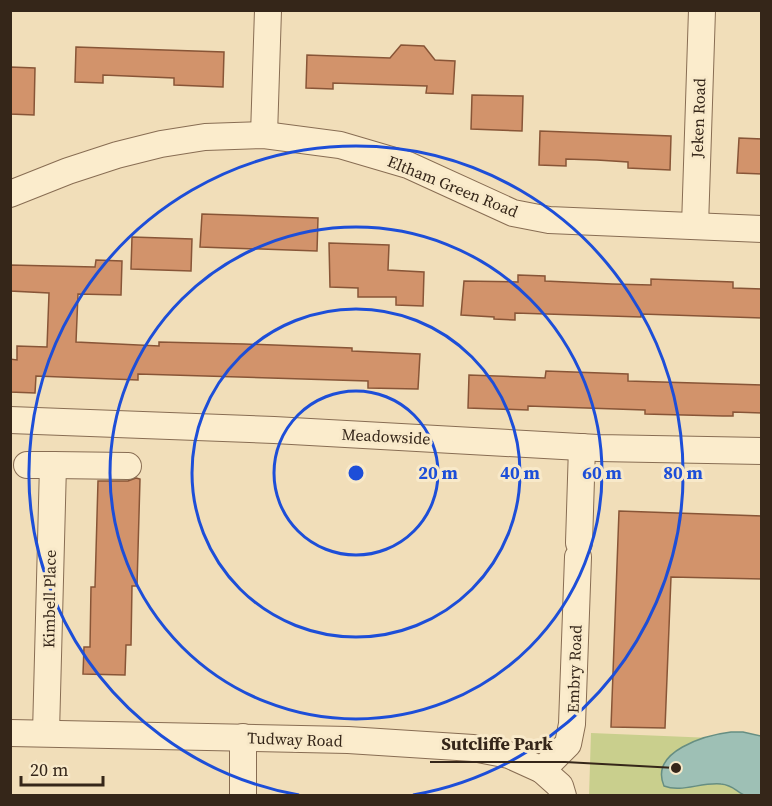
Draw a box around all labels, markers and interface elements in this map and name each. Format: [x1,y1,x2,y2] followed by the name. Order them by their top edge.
[686,78,710,159] street label: Jeken Road
[384,150,522,222] street label: Eltham Green Road
[341,423,431,449] street label: Meadowside
[418,460,458,485] text: 20 m
[500,460,540,485] text: 40 m
[582,460,622,485] text: 60 m
[663,460,703,485] text: 80 m
[346,463,366,483] centre of rings
[37,550,61,648] street label: Kimbell Place
[561,624,587,714] street label: Embry Road
[247,726,343,752] street label: Tudway Road
[430,726,565,762] callout: Sutcliffe Park
[441,731,553,756] text: Sutcliffe Park
[21,749,104,787] scale bar
[30,757,68,782] text: 20 m

